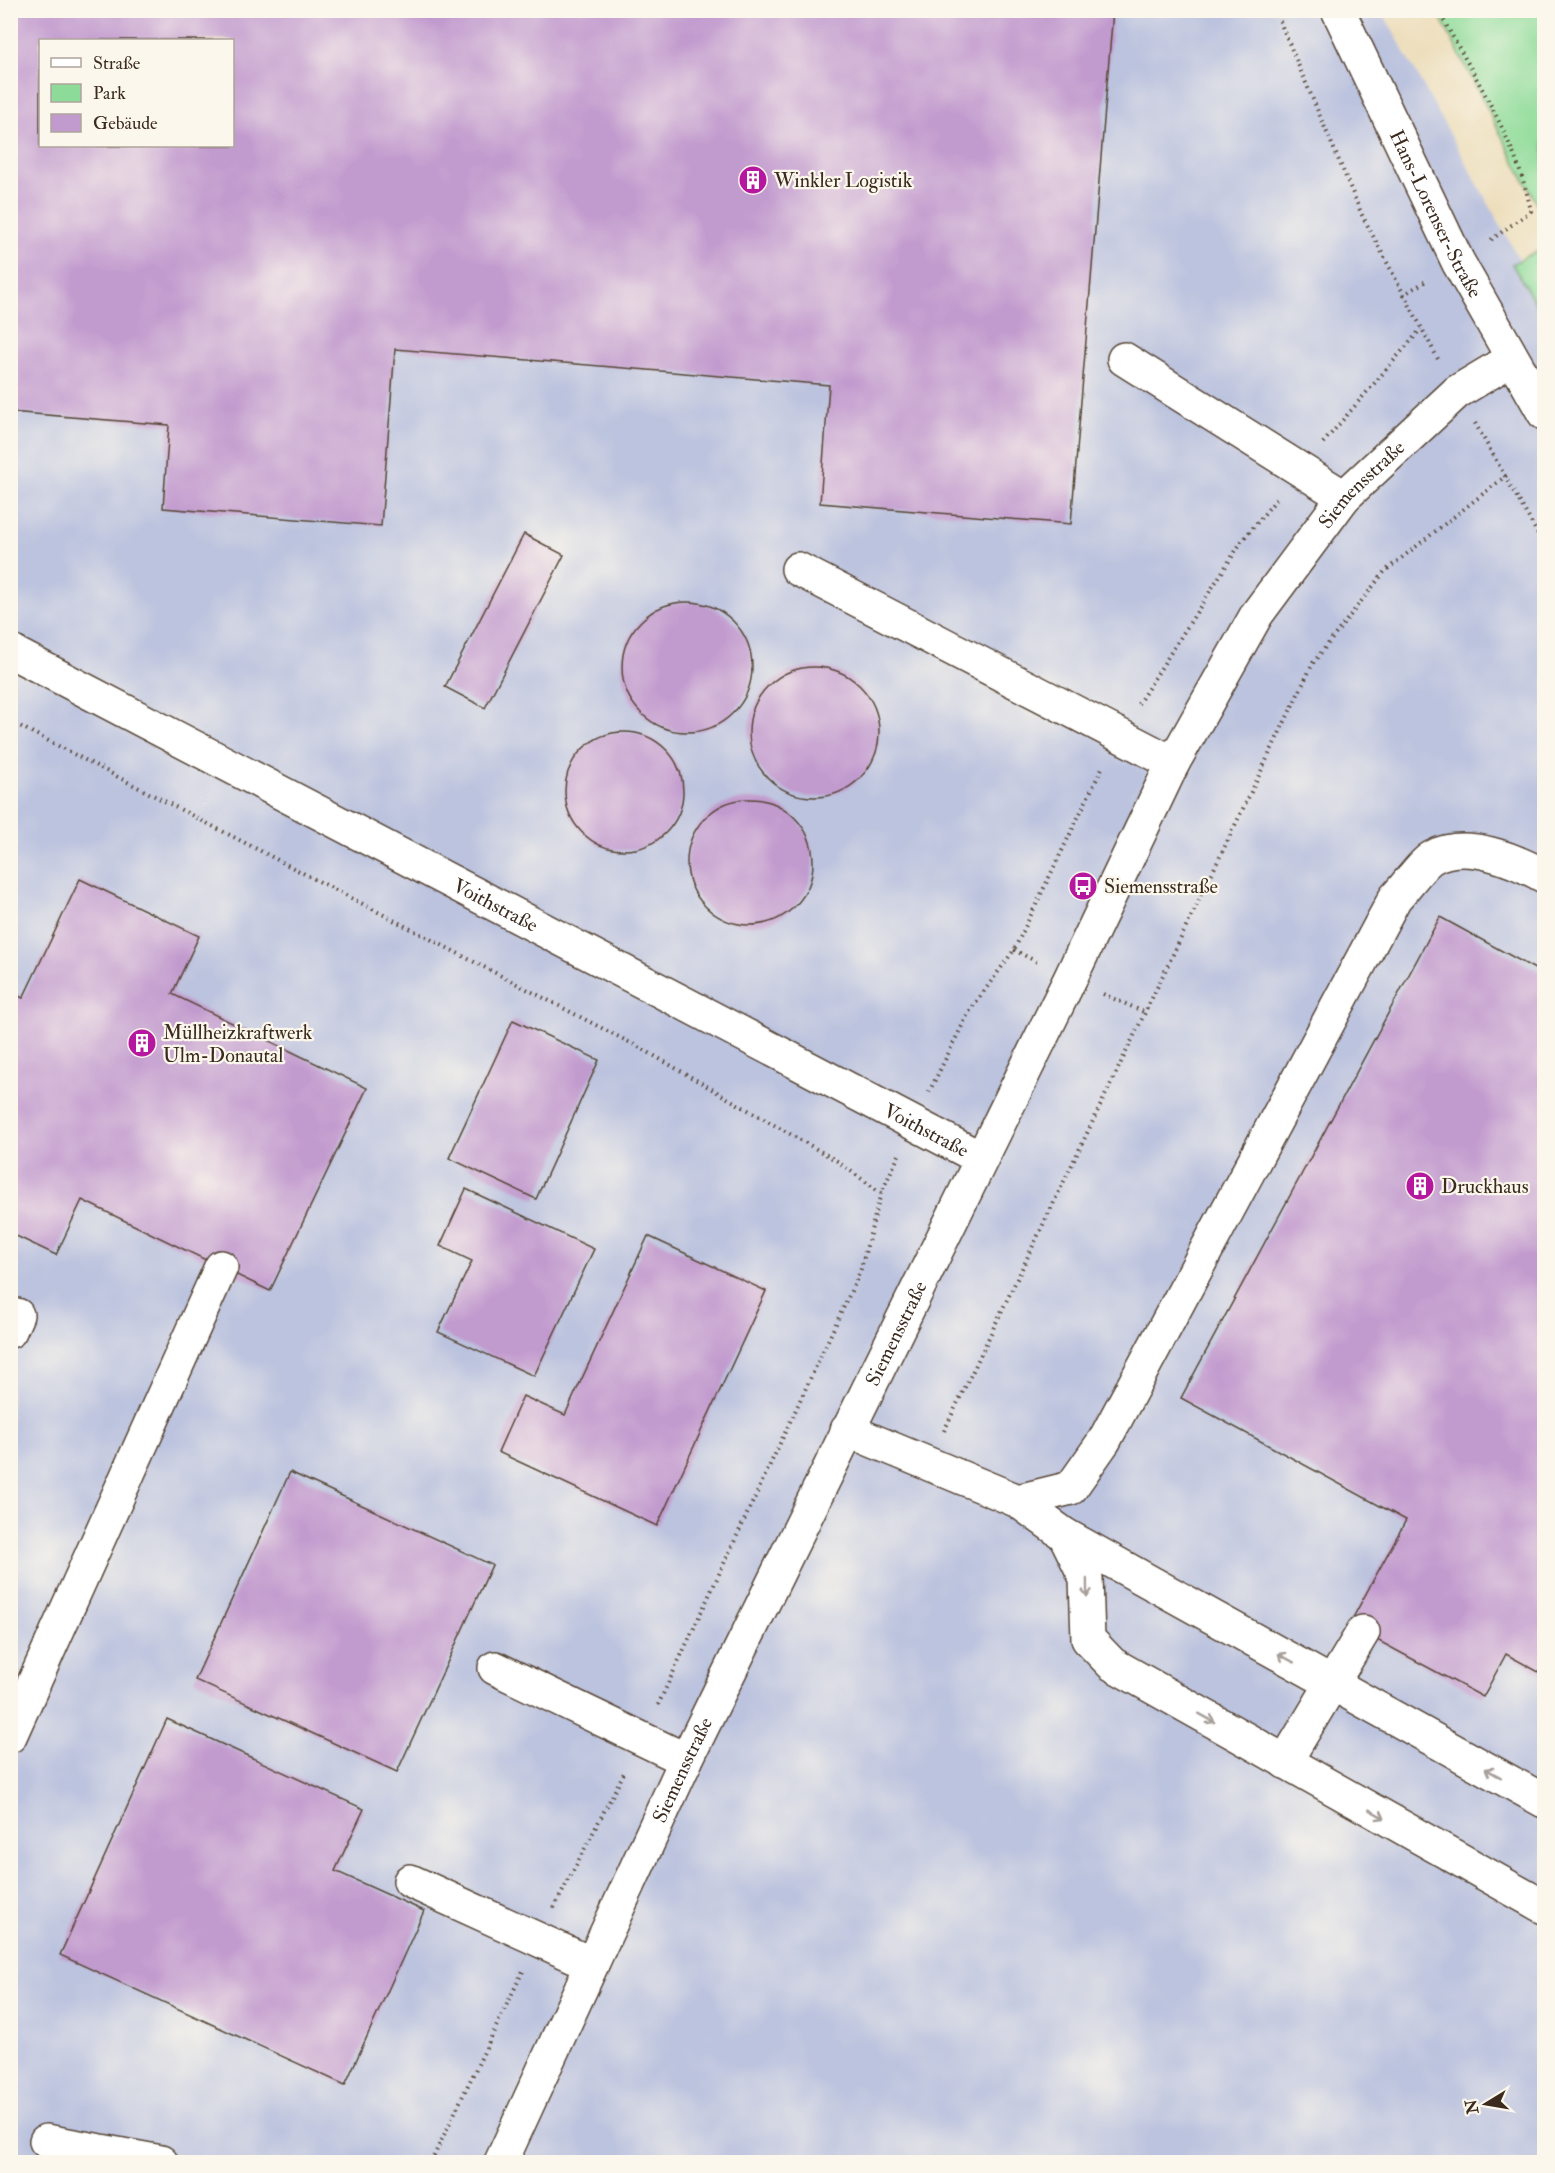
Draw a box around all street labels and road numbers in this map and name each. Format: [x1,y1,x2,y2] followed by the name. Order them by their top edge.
[1384,126,1488,302] street label: Hans-Lorenser-Straße
[1313,435,1410,533] street label: Siemensstraße
[449,872,542,937] street label: Voithstraße
[880,1097,973,1162] street label: Voithstraße
[859,1277,932,1390] street label: Siemensstraße
[646,1713,718,1826] street label: Siemensstraße

